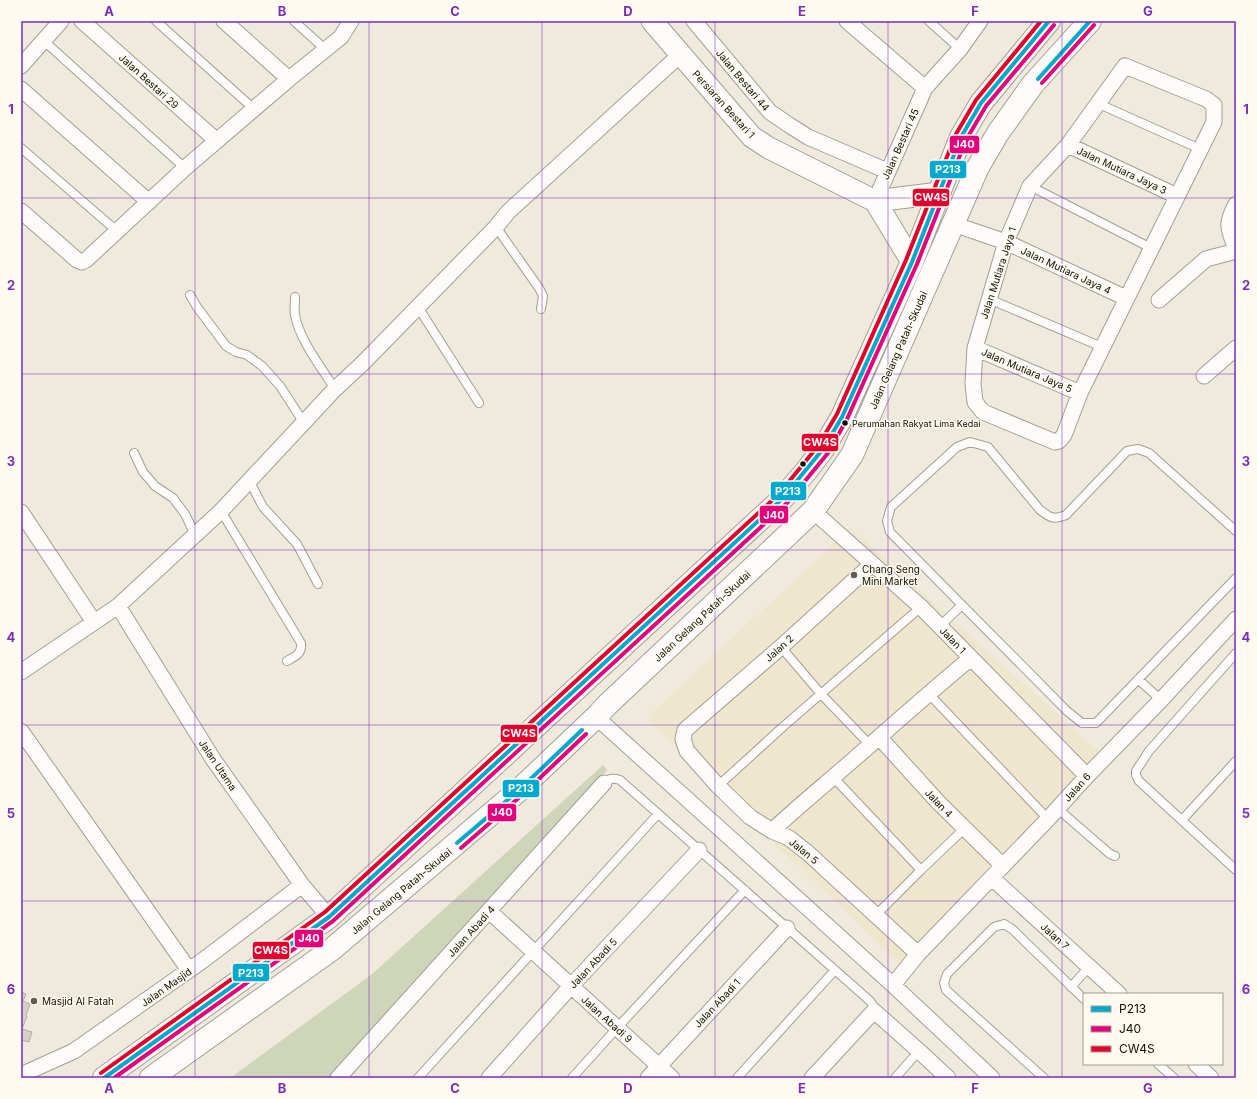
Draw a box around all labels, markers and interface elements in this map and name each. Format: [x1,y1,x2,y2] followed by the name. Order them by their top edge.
[104,3,114,19] text: A
[278,3,287,19] text: B
[450,3,460,19] text: C
[623,3,633,19] text: D
[798,3,806,19] text: E
[971,3,979,19] text: F
[1143,3,1153,19] text: G
[714,47,772,113] street label: Jalan Bestari 44
[117,51,181,111] street label: Jalan Bestari 29
[690,68,758,140] street label: Persiaran Bestari 1
[8,101,14,117] text: 1
[1243,101,1249,117] text: 1
[879,107,921,181] street label: Jalan Bestari 45
[949,135,980,154] line badge: J40
[953,137,975,151] text: J40
[1075,144,1169,196] street label: Jalan Mutiara Jaya 3
[929,160,967,179] line badge: P213
[935,162,961,176] text: P213
[912,188,950,207] line badge: CW4S
[914,190,948,204] text: CW4S
[977,226,1019,320] street label: Jalan Mutiara Jaya 1
[1019,244,1113,296] street label: Jalan Mutiara Jaya 4
[7,277,15,293] text: 2
[1242,277,1250,293] text: 2
[867,289,929,411] street label: Jalan Gelang Patah-Skudai
[980,345,1074,395] street label: Jalan Mutiara Jaya 5
[840,418,850,428] marker: Perumahan Rakyat Lima Kedai
[852,418,981,429] place label: Perumahan Rakyat Lima Kedai
[801,433,839,452] line badge: CW4S
[803,435,837,449] text: CW4S
[7,453,15,469] text: 3
[1242,453,1250,469] text: 3
[798,459,808,469] unlabelled marker
[770,481,807,501] line badge: P213
[775,484,801,498] text: P213
[759,505,789,524] line badge: J40
[763,508,785,522] text: J40
[862,563,920,587] place label: Chang Seng Mini Market
[651,568,753,664] street label: Jalan Gelang Patah-Skudai
[849,570,859,580] marker: Chang Seng Mini Market
[938,624,968,656] street label: Jalan 1
[7,629,16,645] text: 4
[1242,629,1251,645] text: 4
[762,632,796,664] street label: Jalan 2
[500,724,538,743] line badge: CW4S
[502,726,536,740] text: CW4S
[197,737,239,793] street label: Jalan Utama
[1061,770,1093,804] street label: Jalan 6
[502,779,540,798] line badge: P213
[508,781,534,795] text: P213
[923,786,955,820] street label: Jalan 4
[487,803,517,822] line badge: J40
[7,805,15,821] text: 5
[491,805,513,819] text: J40
[1242,805,1250,821] text: 5
[787,836,821,866] street label: Jalan 5
[348,845,454,937] street label: Jalan Gelang Patah-Skudai
[445,903,497,959] street label: Jalan Abadi 4
[1038,920,1072,952] street label: Jalan 7
[294,929,324,948] line badge: J40
[298,931,320,945] text: J40
[567,935,619,991] street label: Jalan Abadi 5
[252,941,290,960] line badge: CW4S
[254,943,288,957] text: CW4S
[232,963,270,982] line badge: P213
[138,965,194,1009] street label: Jalan Masjid
[238,966,264,980] text: P213
[691,976,743,1030] street label: Jalan Abadi 1
[7,981,15,997] text: 6
[1242,981,1250,997] text: 6
[579,993,635,1045] street label: Jalan Abadi 9
[1083,993,1223,1065] legend
[42,995,114,1007] place label: Masjid Al Fatah
[29,996,39,1006] marker: Masjid Al Fatah
[1119,1001,1146,1016] text: P213
[1119,1021,1141,1036] text: J40
[1119,1041,1155,1056] text: CW4S
[104,1080,114,1096] text: A
[278,1080,287,1096] text: B
[450,1080,460,1096] text: C
[623,1080,633,1096] text: D
[798,1080,806,1096] text: E
[971,1080,979,1096] text: F
[1143,1080,1153,1096] text: G

